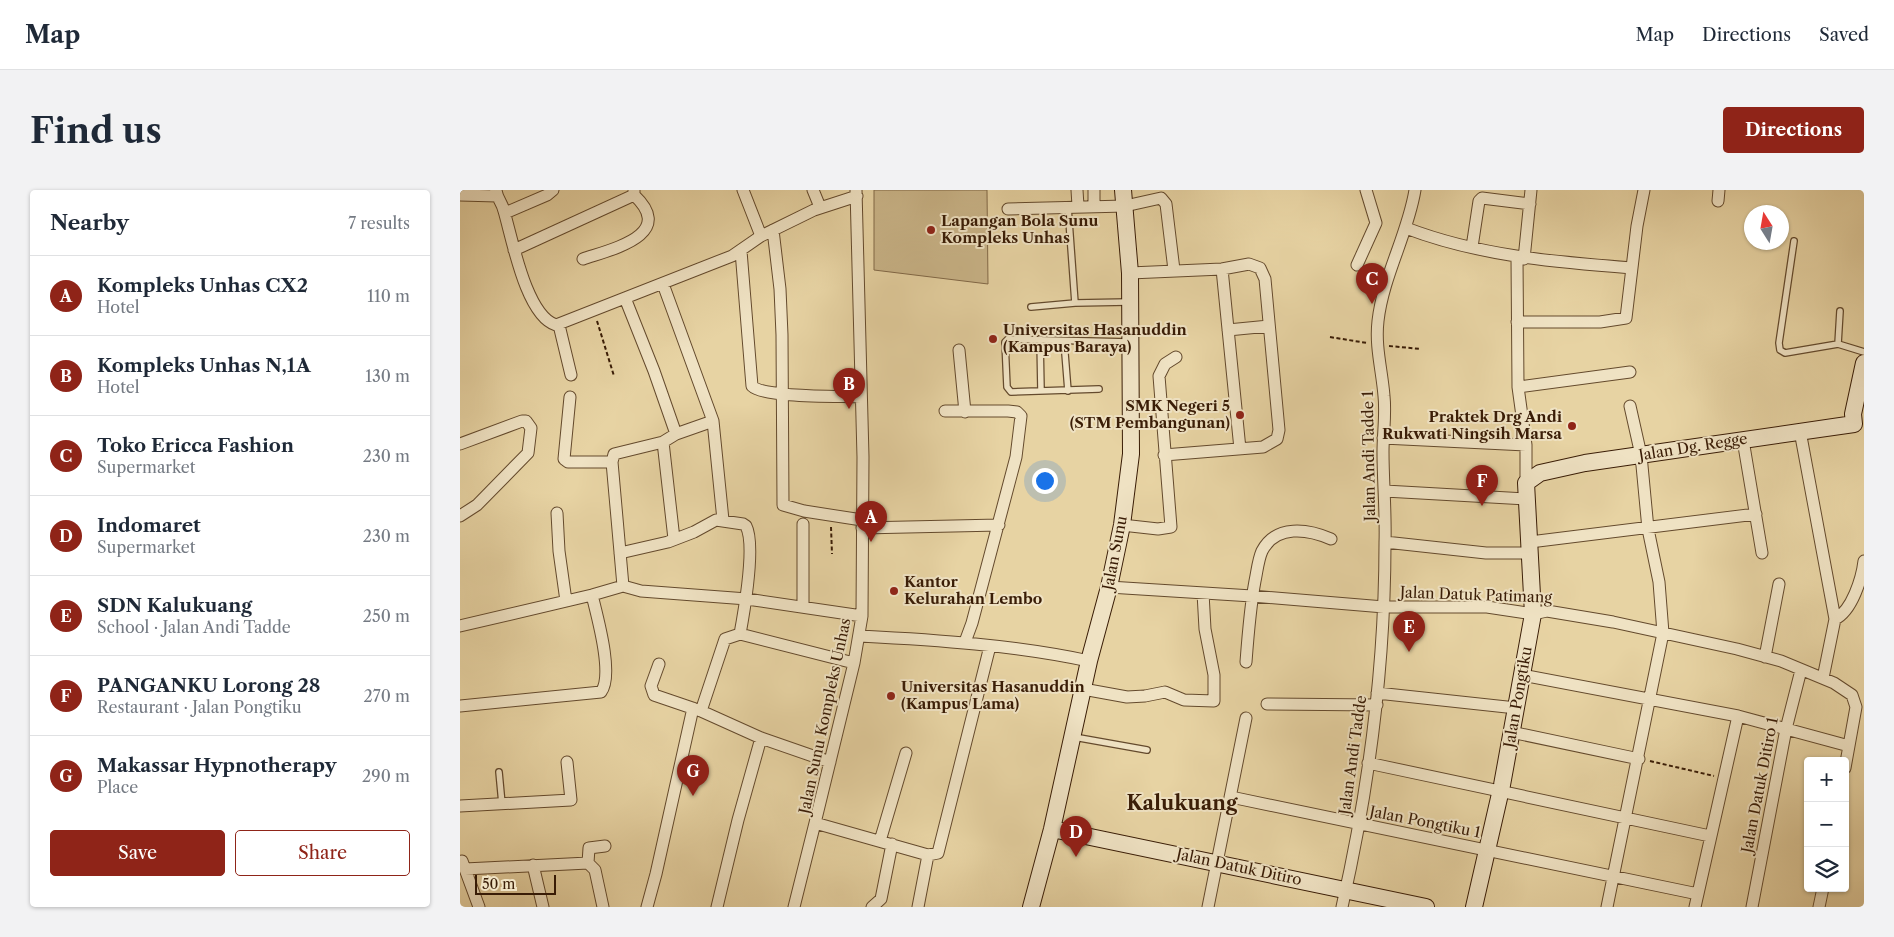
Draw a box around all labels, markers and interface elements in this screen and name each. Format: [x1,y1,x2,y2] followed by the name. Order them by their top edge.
[25,20,80,49] text: Map
[1635,24,1674,46] text: Map
[1702,24,1791,46] text: Directions
[1819,24,1869,46] text: Saved
[1723,107,1864,153] button: Directions
[30,109,162,152] text: Find us
[1744,205,1789,250] north arrow
[50,210,129,235] text: Nearby
[941,211,1098,247] place label: Lapangan Bola Sunu Kompleks Unhas
[348,213,410,233] text: 7 results
[925,224,937,236] marker: Lapangan Bola Sunu Kompleks Unhas
[1356,263,1388,304] pin: C
[97,274,308,297] text: Kompleks Unhas CX2
[60,286,72,306] text: A
[367,286,410,306] text: 110 m
[97,297,140,317] text: Hotel
[1003,320,1188,356] place label: Universitas Hasanuddin (Kampus Baraya)
[987,333,999,345] marker: Universitas Hasanuddin (Kampus Baraya)
[97,354,311,377] text: Kompleks Unhas N,1A
[60,366,72,386] text: B
[365,366,410,386] text: 130 m
[833,368,865,409] pin: B
[97,377,140,397] text: Hotel
[1358,390,1379,524] street label: Jalan Andi Tadde 1
[1070,396,1230,432] place label: SMK Negeri 5 (STM Pembangunan)
[1382,407,1563,443] place label: Praktek Drg Andi Rukwati Ningsih Marsa
[1234,409,1246,421] marker: SMK Negeri 5 (STM Pembangunan)
[1566,420,1578,432] marker: Praktek Drg Andi Rukwati Ningsih Marsa
[1635,429,1749,465] street label: Jalan Dg. Regge
[97,434,294,457] text: Toko Ericca Fashion
[60,446,72,466] text: C
[363,446,410,466] text: 230 m
[97,457,195,477] text: Supermarket
[1466,465,1498,506] pin: F
[1032,468,1058,494] your location
[855,501,887,542] pin: A
[97,514,201,537] text: Indomaret
[1098,514,1131,594] street label: Jalan Sunu
[59,526,73,546] text: D
[363,526,410,546] text: 230 m
[97,537,195,557] text: Supermarket
[904,572,1042,608] place label: Kantor Kelurahan Lembo
[1398,582,1553,607] street label: Jalan Datuk Patimang
[888,585,900,597] marker: Kantor Kelurahan Lembo
[97,594,252,617] text: SDN Kalukuang
[60,606,72,626] text: E
[363,606,410,626] text: 250 m
[1393,611,1425,652] pin: E
[794,616,855,817] street label: Jalan Sunu Kompleks Unhas
[97,617,291,637] text: School · Jalan Andi Tadde
[1499,645,1536,751] street label: Jalan Pongtiku
[97,674,320,697] text: PANGANKU Lorong 28
[901,677,1086,713] place label: Universitas Hasanuddin (Kampus Lama)
[61,686,71,706] text: F
[364,686,410,706] text: 270 m
[885,690,897,702] marker: Universitas Hasanuddin (Kampus Lama)
[1334,694,1370,818] street label: Jalan Andi Tadde
[97,697,302,717] text: Restaurant · Jalan Pongtiku
[1737,715,1782,856] street label: Jalan Datuk Ditiro 1
[97,754,336,777] text: Makassar Hypnotherapy
[677,755,709,796] pin: G
[1804,757,1849,892] map controls
[1804,757,1849,802] button: +
[59,766,73,786] text: G
[362,766,410,786] text: 290 m
[97,777,138,797] text: Place
[1126,791,1238,815] district label: Kalukuang
[1366,801,1483,842] street label: Jalan Pongtiku 1
[1804,802,1849,847] button: −
[1060,816,1092,857] pin: D
[50,830,225,876] button: Save
[235,830,410,876] button: Share
[1173,844,1304,889] street label: Jalan Datuk Ditiro
[1804,847,1849,892] button: layers
[475,872,556,895] scale bar
[482,875,515,893] text: 50 m

